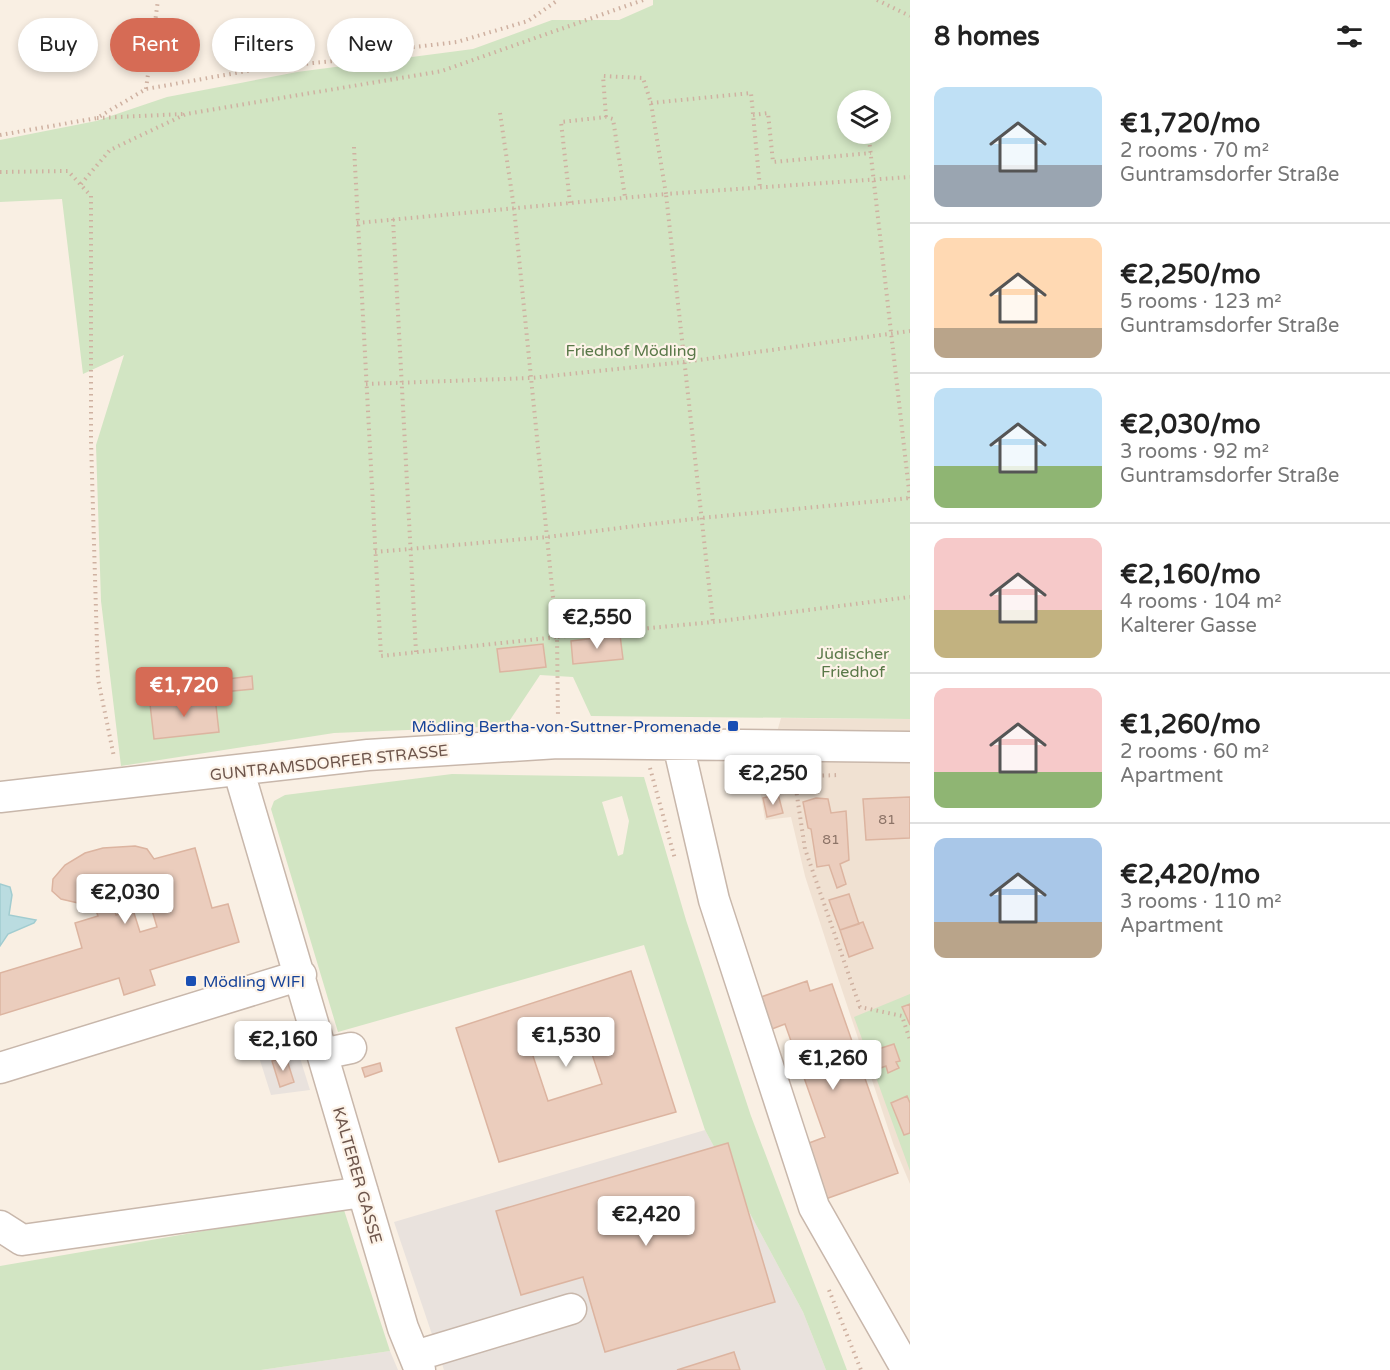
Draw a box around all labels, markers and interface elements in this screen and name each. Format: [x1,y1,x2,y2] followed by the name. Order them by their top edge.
[18,18,98,72] chip: Buy
[110,18,200,72] chip: Rent
[212,18,315,72] chip: Filters
[327,18,414,72] chip: New
[1333,20,1366,53] icon: filters
[934,21,1040,52] text: 8 homes
[837,90,891,144] map controls
[837,90,891,144] button: layers
[1120,108,1260,139] text: €1,720/mo
[982,111,1054,183] icon: home
[1120,139,1269,163] text: 2 rooms · 70 m²
[1120,163,1339,187] text: Guntramsdorfer Straße
[1120,259,1261,290] text: €2,250/mo
[982,262,1054,334] icon: home
[1120,290,1282,314] text: 5 rooms · 123 m²
[1120,314,1339,338] text: Guntramsdorfer Straße
[565,341,697,361] park label: Friedhof Mödling
[1120,409,1261,440] text: €2,030/mo
[982,412,1054,484] icon: home
[1120,440,1269,464] text: 3 rooms · 92 m²
[1120,464,1339,488] text: Guntramsdorfer Straße
[1120,559,1261,590] text: €2,160/mo
[982,562,1054,634] icon: home
[1120,590,1282,614] text: 4 rooms · 104 m²
[548,599,646,650] pin: €2,550
[562,606,632,630] text: €2,550
[1120,614,1257,638] text: Kalterer Gasse
[817,644,890,682] park label: Jüdischer Friedhof
[135,667,233,718] pin: €1,720
[150,674,218,698] text: €1,720
[1120,709,1261,740] text: €1,260/mo
[982,712,1054,784] icon: home
[411,717,721,737] place label: Mödling Bertha-von-Suttner-Promenade
[726,719,740,733] marker: Mödling Bertha-von-Suttner-Promenade
[1120,740,1269,764] text: 2 rooms · 60 m²
[209,741,449,785] street label: GUNTRAMSDORFER STRASSE
[724,755,822,806] pin: €2,250
[738,762,808,786] text: €2,250
[1120,764,1223,788] text: Apartment
[878,811,896,828] house number: 81
[822,831,840,848] house number: 81
[1120,859,1260,890] text: €2,420/mo
[982,862,1054,934] icon: home
[76,874,174,925] pin: €2,030
[90,881,160,905] text: €2,030
[1120,890,1282,914] text: 3 rooms · 110 m²
[1120,914,1223,938] text: Apartment
[203,972,305,992] place label: Mödling WIFI
[184,974,198,988] marker: Mödling WIFI
[517,1017,615,1068] pin: €1,530
[234,1021,332,1072] pin: €2,160
[531,1024,601,1048] text: €1,530
[248,1028,318,1052] text: €2,160
[784,1040,882,1091] pin: €1,260
[798,1047,868,1071] text: €1,260
[328,1105,386,1246] street label: KALTERER GASSE
[597,1196,695,1247] pin: €2,420
[612,1203,680,1227] text: €2,420

